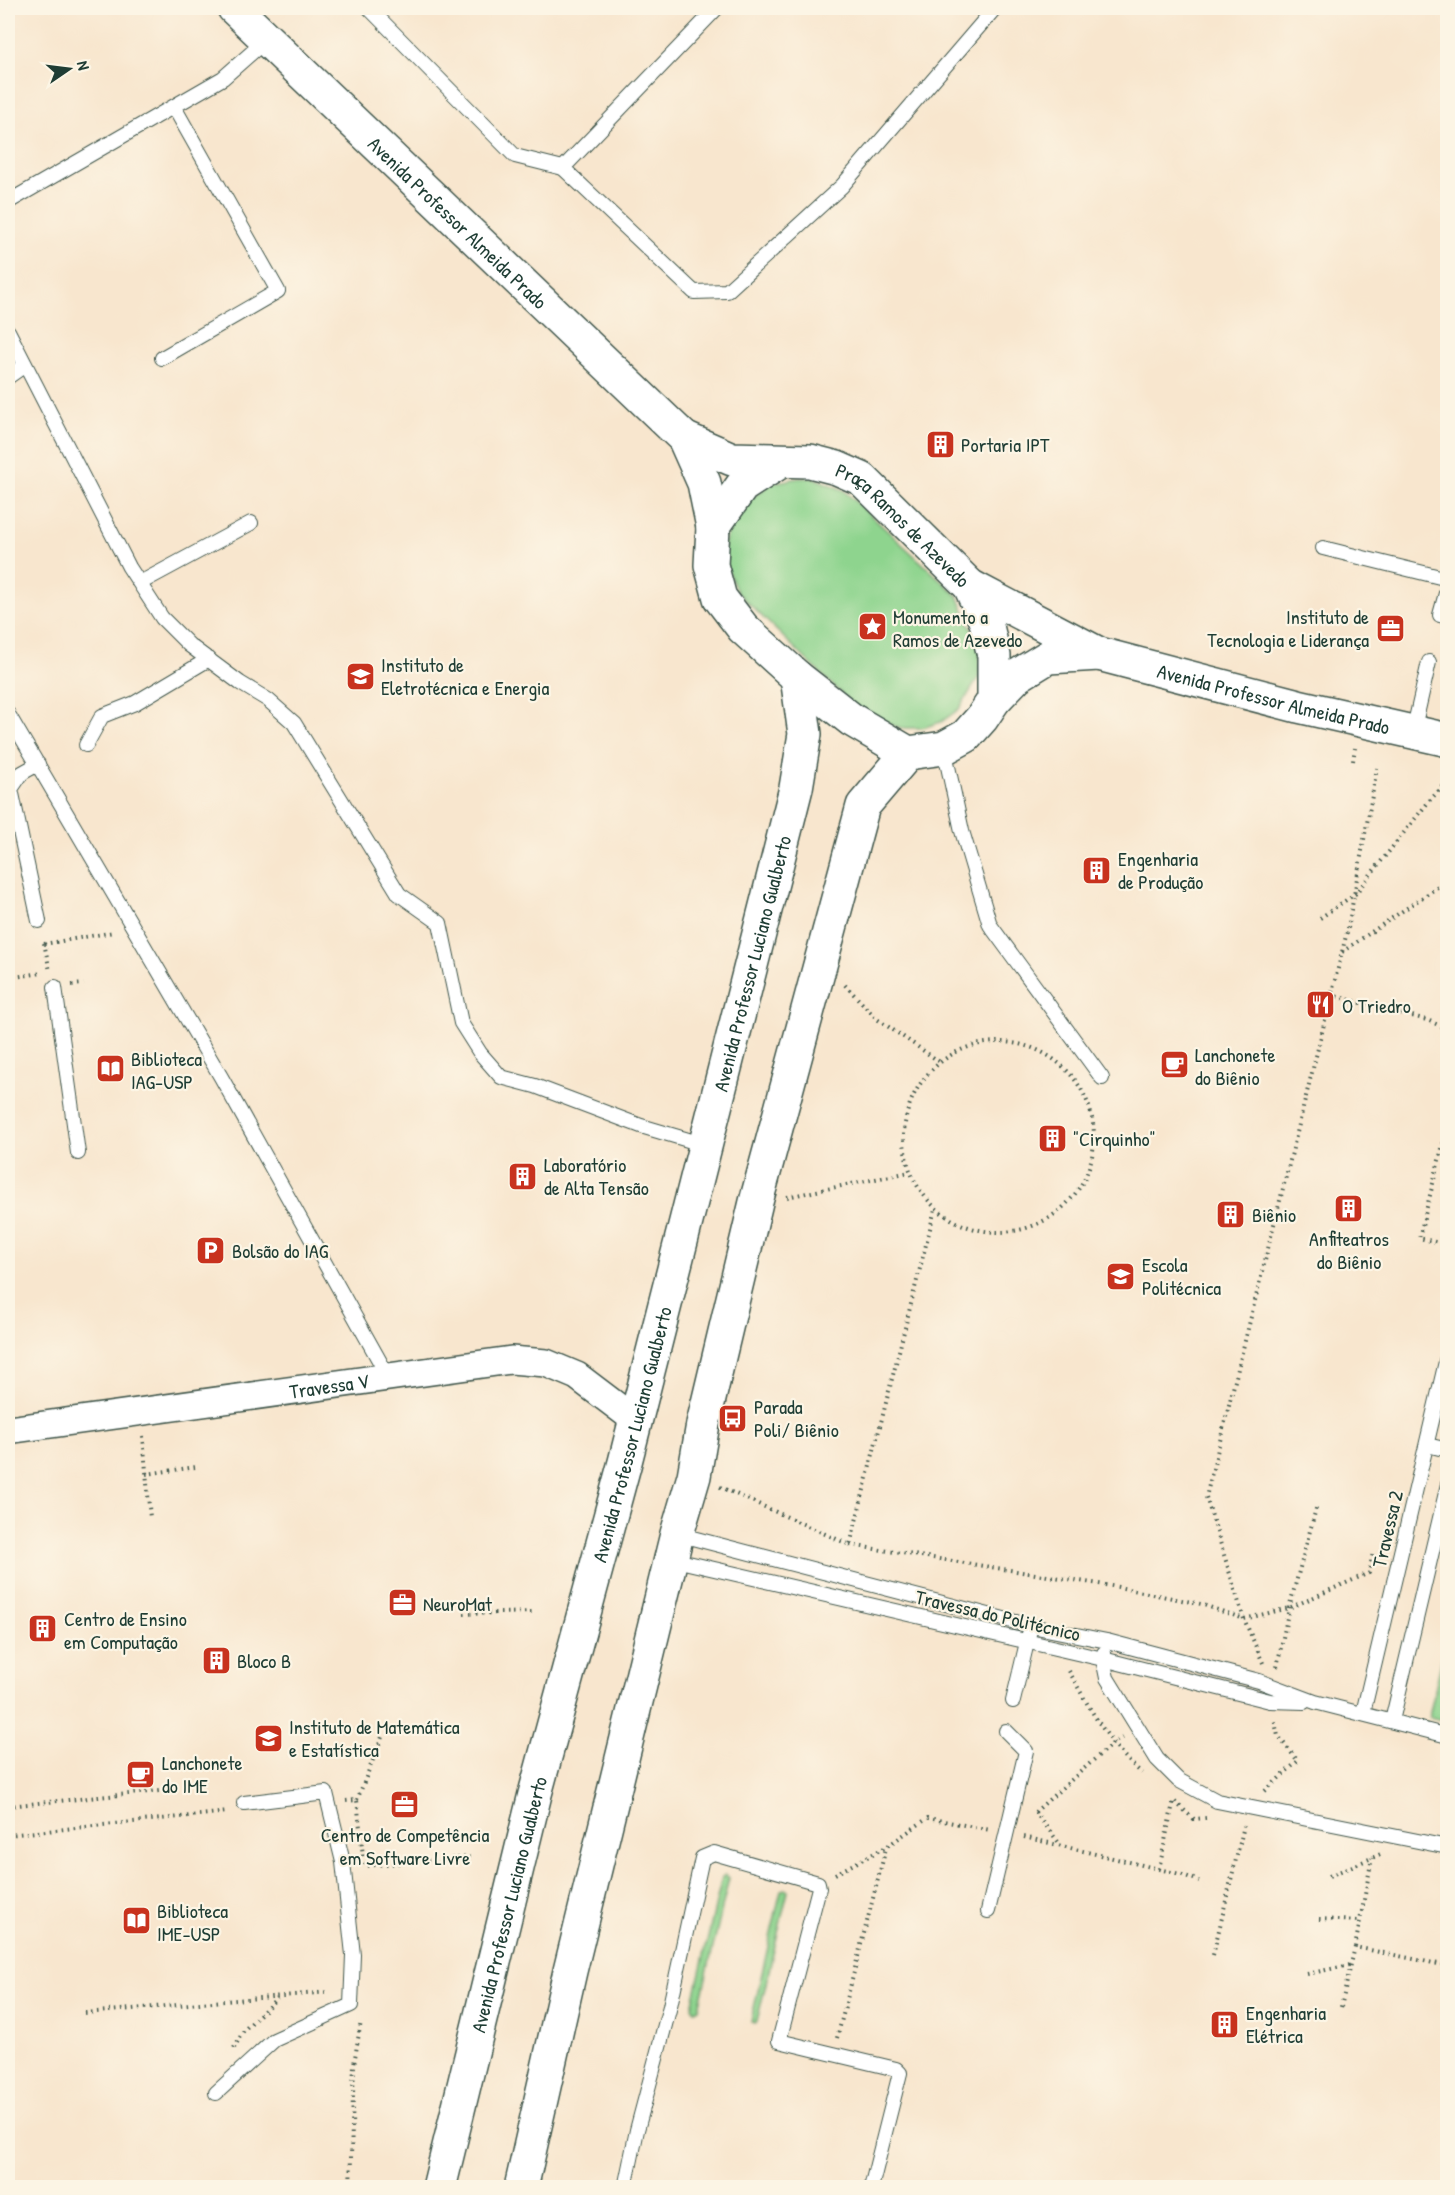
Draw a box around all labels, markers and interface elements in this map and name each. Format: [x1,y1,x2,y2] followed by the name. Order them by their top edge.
[39,39,99,99] north arrow
[72,59,95,73] text: N
[363,130,554,314] street label: Avenida Professor Almeida Prado
[924,428,956,460] building icon: Portaria IPT
[961,431,1050,458] place label: Portaria IPT
[832,456,976,593] street label: Praça Ramos de Azevedo
[893,603,1022,653] place label: Monumento a Ramos de Azevedo
[1207,603,1369,653] place label: Instituto de Tecnologia e Liderança
[856,611,888,643] place icon: Monumento a Ramos de Azevedo
[1374,612,1406,644] office icon: Instituto de Tecnologia e Liderança
[381,651,550,701] place label: Instituto de Eletrotécnica e Energia
[1155,656,1392,740] street label: Avenida Professor Almeida Prado
[344,660,376,692] school or university icon: Instituto de Eletrotécnica e Energia
[706,833,797,1094] street label: Avenida Professor Luciano Gualberto
[1118,845,1203,895] place label: Engenharia de Produção
[1081,854,1113,886] building icon: Engenharia de Produção
[1305,989,1337,1021] restaurant icon: O Triedro
[1342,992,1411,1019] place label: O Triedro
[1195,1041,1275,1091] place label: Lanchonete do Biênio
[131,1045,202,1095] place label: Biblioteca IAG-USP
[1158,1049,1190,1081] cafe icon: Lanchonete do Biênio
[94,1053,126,1085] library icon: Biblioteca IAG-USP
[1036,1122,1068,1154] building icon: "Cirquinho"
[1073,1125,1156,1152] place label: "Cirquinho"
[544,1151,649,1201] place label: Laboratório de Alta Tensão
[507,1160,539,1192] building icon: Laboratório de Alta Tensão
[1333,1192,1365,1224] building icon: Anfiteatros do Biênio
[1215,1198,1247,1230] building icon: Biênio
[1252,1201,1296,1228] place label: Biênio
[1309,1225,1389,1275] place label: Anfiteatros do Biênio
[195,1234,227,1266] parking icon: Bolsão do IAG
[232,1237,329,1264] place label: Bolsão do IAG
[1142,1251,1221,1301] place label: Escola Politécnica
[1105,1260,1137,1292] school or university icon: Escola Politécnica
[585,1304,677,1565] street label: Avenida Professor Luciano Gualberto
[287,1366,371,1404] street label: Travessa V
[754,1393,839,1443] place label: Parada Poli/ Biênio
[717,1402,749,1434] bus stop icon: Parada Poli/ Biênio
[1365,1487,1409,1570] street label: Travessa 2
[913,1583,1083,1647] street label: Travessa do Politécnico
[386,1587,418,1619] office icon: NeuroMat
[423,1590,493,1617] place label: NeuroMat
[64,1605,187,1655] place label: Centro de Ensino em Computação
[27,1613,59,1645] building icon: Centro de Ensino em Computação
[200,1644,232,1676] building icon: Bloco B
[237,1647,291,1674] place label: Bloco B
[289,1713,460,1763] place label: Instituto de Matemática e Estatística
[252,1722,284,1754] school or university icon: Instituto de Matemática e Estatística
[162,1749,242,1799] place label: Lanchonete do IME
[125,1758,157,1790] cafe icon: Lanchonete do IME
[464,1773,553,2035] street label: Avenida Professor Luciano Gualberto
[389,1788,421,1820] office icon: Centro de Competência em Software Livre
[321,1821,489,1871] place label: Centro de Competência em Software Livre
[157,1897,228,1947] place label: Biblioteca IME-USP
[120,1905,152,1937] library icon: Biblioteca IME-USP
[1246,1999,1326,2049] place label: Engenharia Elétrica
[1209,2008,1241,2040] building icon: Engenharia Elétrica

